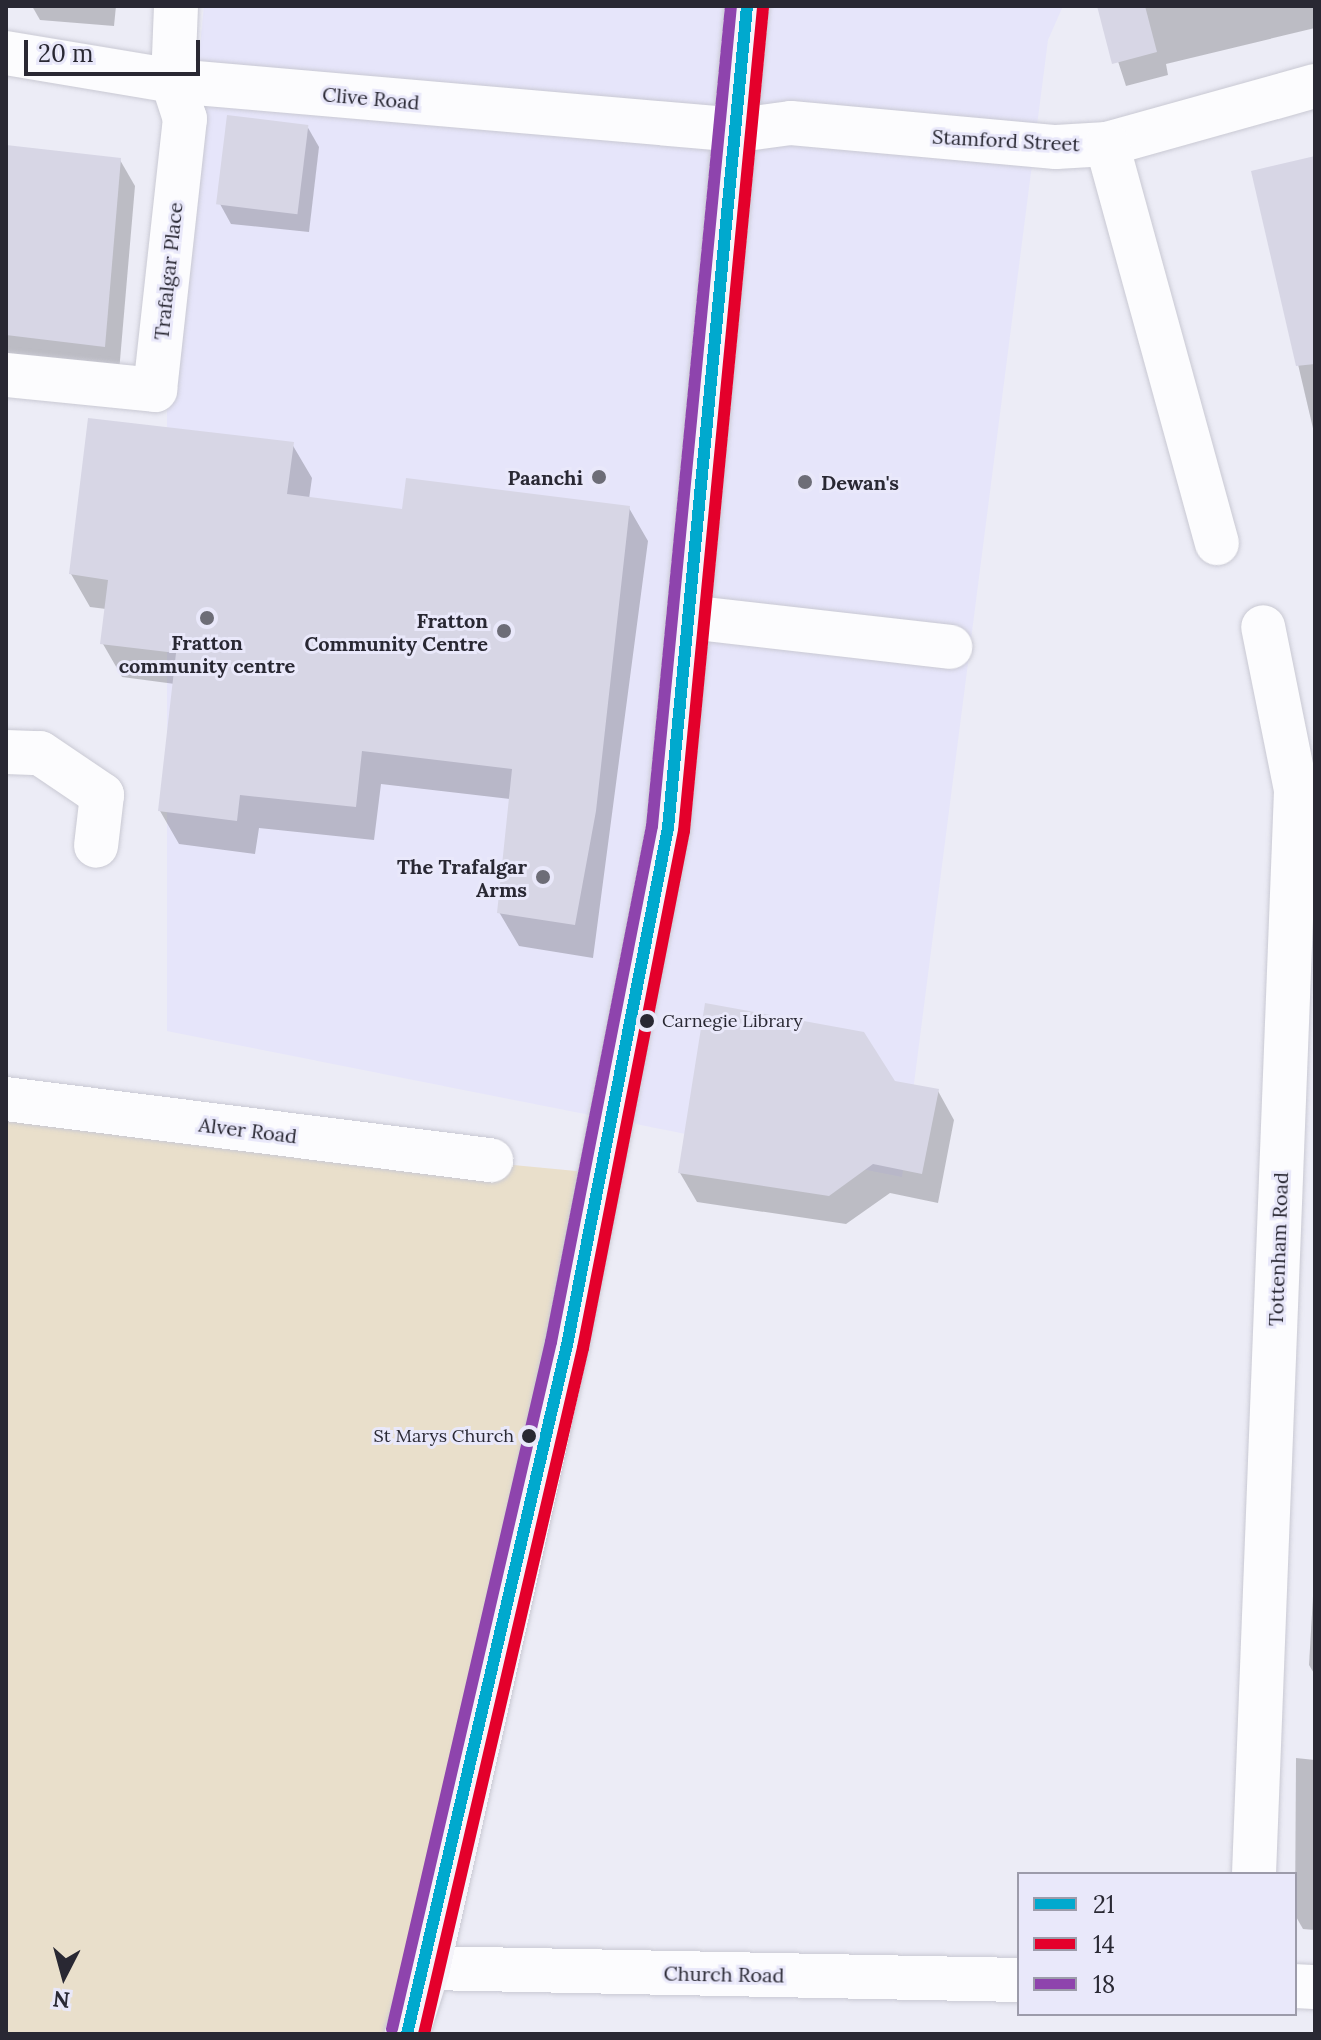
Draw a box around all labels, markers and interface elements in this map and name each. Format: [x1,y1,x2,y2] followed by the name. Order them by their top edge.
[28,24,204,74] scale bar
[38,38,94,69] text: 20 m
[321,82,421,114] street label: Clive Road
[931,124,1081,156] street label: Stamford Street
[149,201,187,341] street label: Trafalgar Place
[507,465,583,489] place label: Paanchi
[590,468,608,486] marker: Paanchi
[821,470,899,494] place label: Dewan's
[796,473,814,491] marker: Dewan's
[304,608,488,655] place label: Fratton Community Centre
[198,609,216,627] marker: Fratton community centre
[495,622,513,640] marker: Fratton Community Centre
[119,630,295,677] place label: Fratton community centre
[397,854,527,901] place label: The Trafalgar Arms
[534,868,552,886] marker: The Trafalgar Arms
[662,1010,803,1032] place label: Carnegie Library
[639,1013,655,1029] marker: Carnegie Library
[197,1112,299,1148] street label: Alver Road
[1263,1172,1293,1326] street label: Tottenham Road
[374,1425,514,1447] place label: St Marys Church
[521,1428,537,1444] marker: St Marys Church
[1017,1872,1297,2016] legend
[1093,1889,1115,1920] text: 21
[1093,1929,1115,1960] text: 14
[24,1936,104,2016] north arrow
[663,1961,785,1987] street label: Church Road
[1093,1969,1115,2000] text: 18
[52,1985,71,2015] text: N

